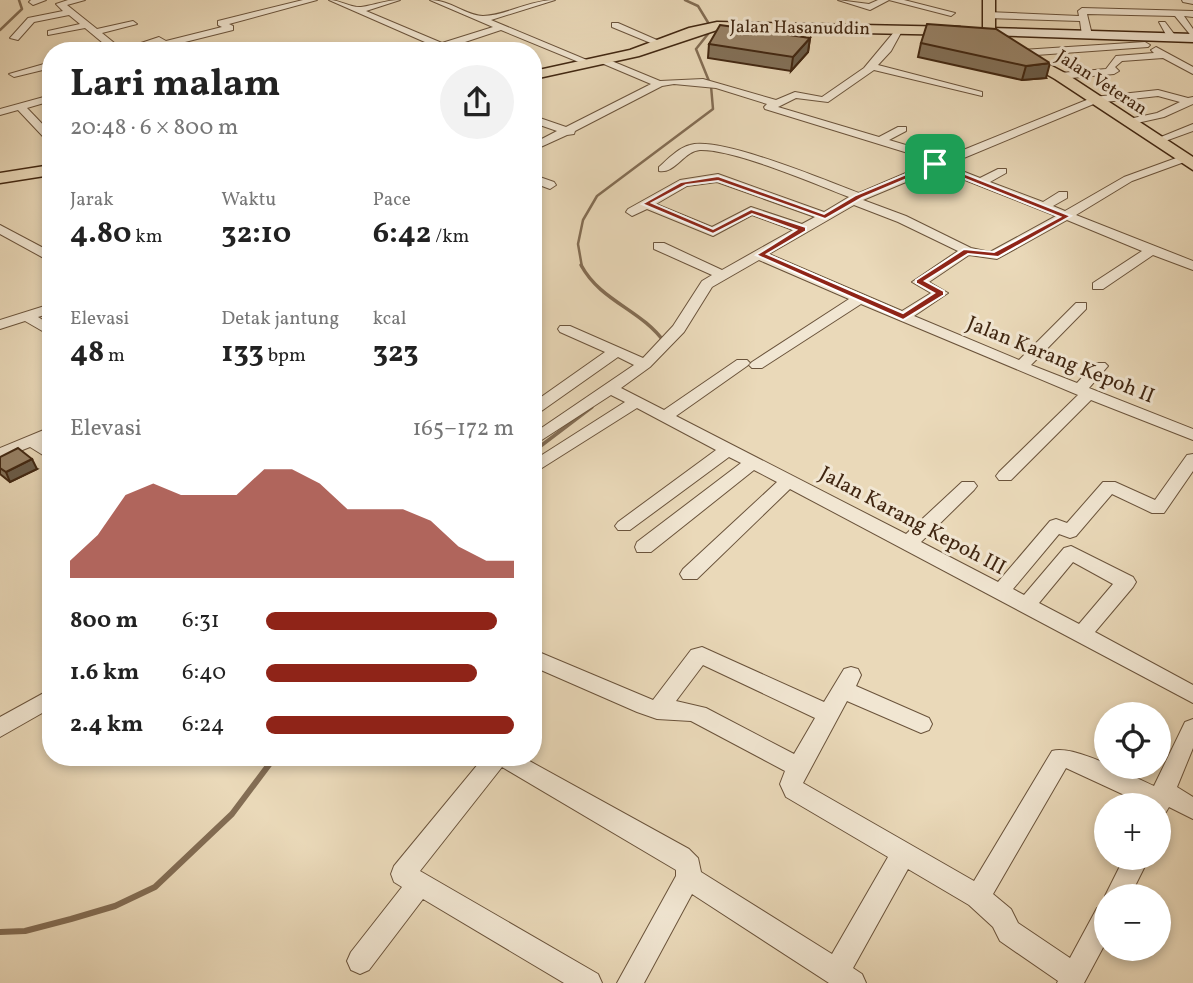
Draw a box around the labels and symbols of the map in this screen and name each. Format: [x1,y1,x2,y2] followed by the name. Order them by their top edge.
[730,15,870,42] street label: Jalan Hasanuddin
[1051,44,1152,122] street label: Jalan Veteran
[905,134,965,194] pin
[962,309,1159,411] street label: Jalan Karang Kepoh II
[814,460,1011,583] street label: Jalan Karang Kepoh III

